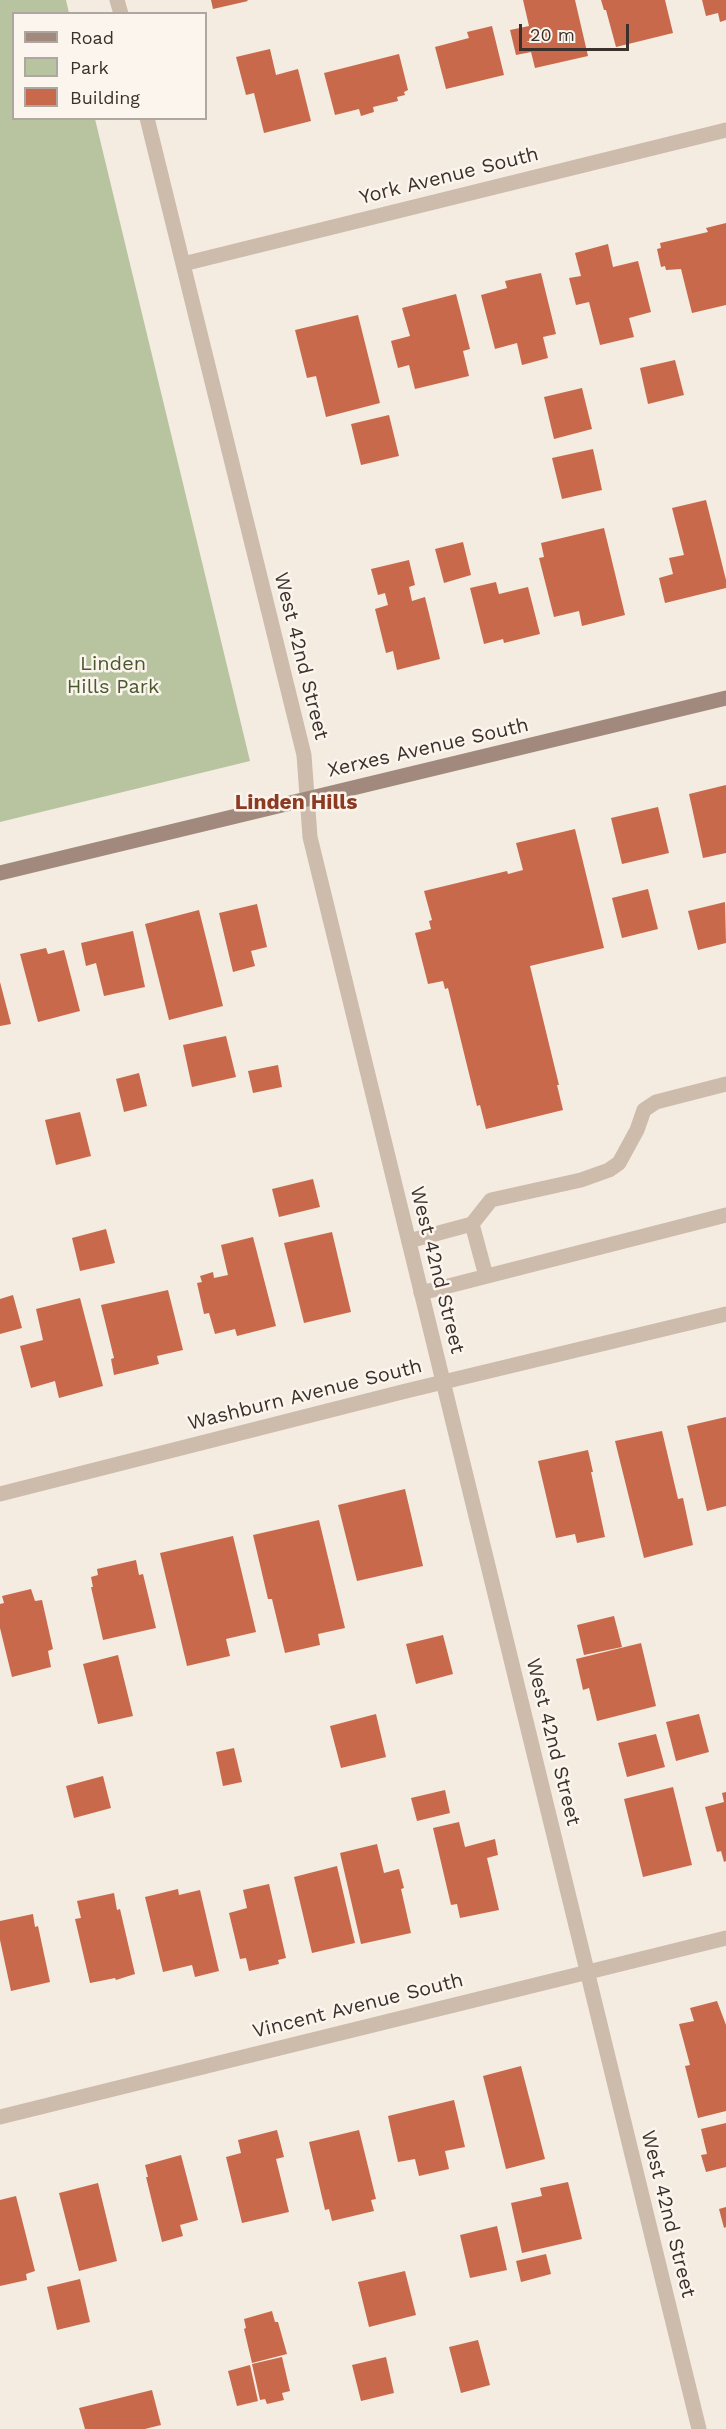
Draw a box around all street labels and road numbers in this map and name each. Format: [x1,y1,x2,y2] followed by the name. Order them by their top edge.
[357,142,541,210] street label: York Avenue South
[269,570,333,742] street label: West 42nd Street
[325,713,531,783] street label: Xerxes Avenue South
[405,1184,469,1356] street label: West 42nd Street
[185,1354,425,1436] street label: Washburn Avenue South
[521,1656,585,1828] street label: West 42nd Street
[250,1968,466,2044] street label: Vincent Avenue South
[636,2128,700,2300] street label: West 42nd Street

